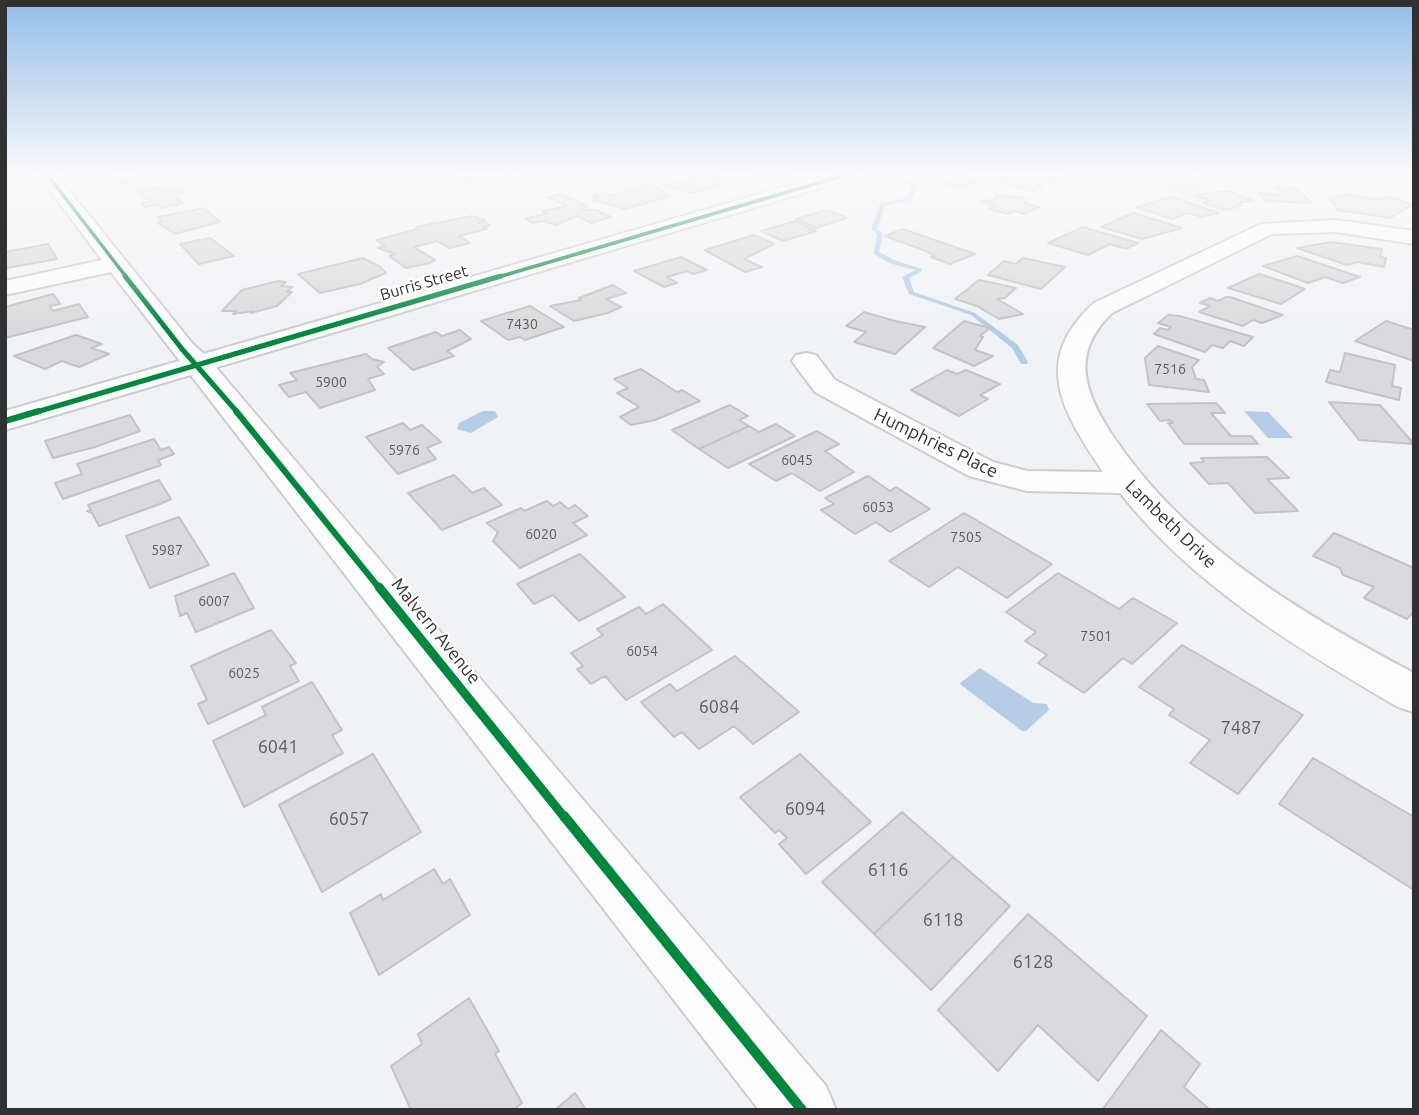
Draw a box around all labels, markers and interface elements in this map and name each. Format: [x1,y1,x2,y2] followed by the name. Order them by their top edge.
[378,261,470,305] street label: Burris Street
[506,316,538,332] house number: 7430
[1154,361,1186,377] house number: 7516
[315,374,347,390] house number: 5900
[870,404,1002,482] street label: Humphries Place
[388,442,420,458] house number: 5976
[781,452,813,468] house number: 6045
[1121,475,1221,573] street label: Lambeth Drive
[862,499,894,515] house number: 6053
[525,526,557,542] house number: 6020
[950,529,982,545] house number: 7505
[151,542,183,558] house number: 5987
[387,574,485,688] street label: Malvern Avenue
[198,593,230,609] house number: 6007
[1080,628,1112,644] house number: 7501
[626,643,658,659] house number: 6054
[228,665,260,681] house number: 6025
[699,696,739,718] house number: 6084
[1221,717,1261,739] house number: 7487
[258,736,298,758] house number: 6041
[785,798,825,820] house number: 6094
[329,808,369,830] house number: 6057
[868,859,908,881] house number: 6116
[923,909,963,931] house number: 6118
[1013,951,1053,973] house number: 6128

